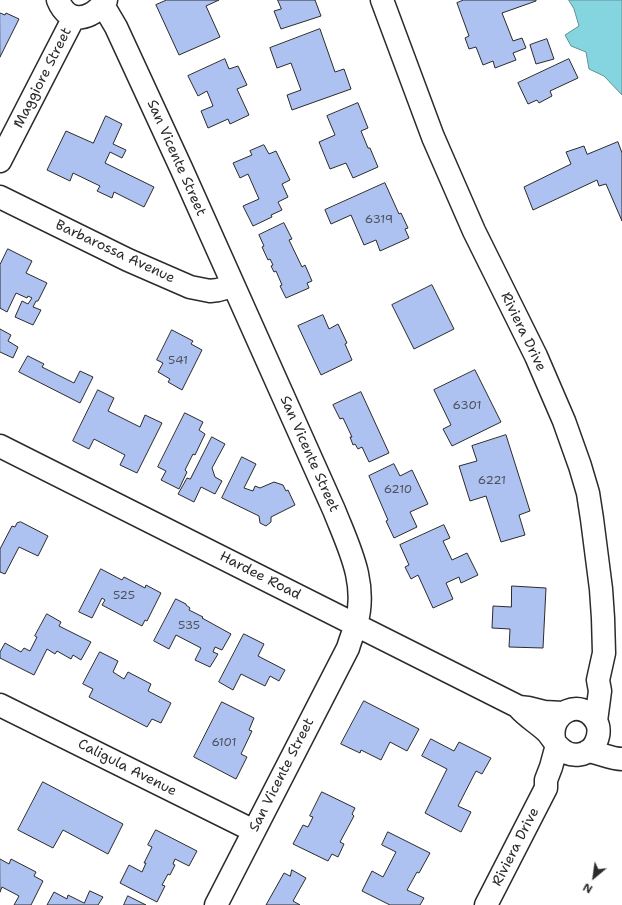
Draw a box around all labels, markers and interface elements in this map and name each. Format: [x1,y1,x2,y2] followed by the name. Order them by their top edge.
[10,25,76,131] street label: Maggiore Street
[143,97,209,219] street label: San Vicente Street
[365,213,393,227] house number: 6319
[53,217,177,287] street label: Barbarossa Avenue
[497,290,549,374] street label: Riviera Drive
[168,354,188,368] house number: 541
[276,393,342,515] street label: San Vicente Street
[453,399,481,413] house number: 6301
[478,474,506,488] house number: 6221
[384,483,412,497] house number: 6210
[217,548,303,604] street label: Hardee Road
[113,589,135,603] house number: 525
[178,619,200,633] house number: 535
[246,715,318,835] street label: San Vicente Street
[75,736,179,800] street label: Caligula Avenue
[211,736,237,750] house number: 6101
[489,805,543,889] street label: Riviera Drive
[574,857,614,897] north arrow
[580,879,595,897] text: N

